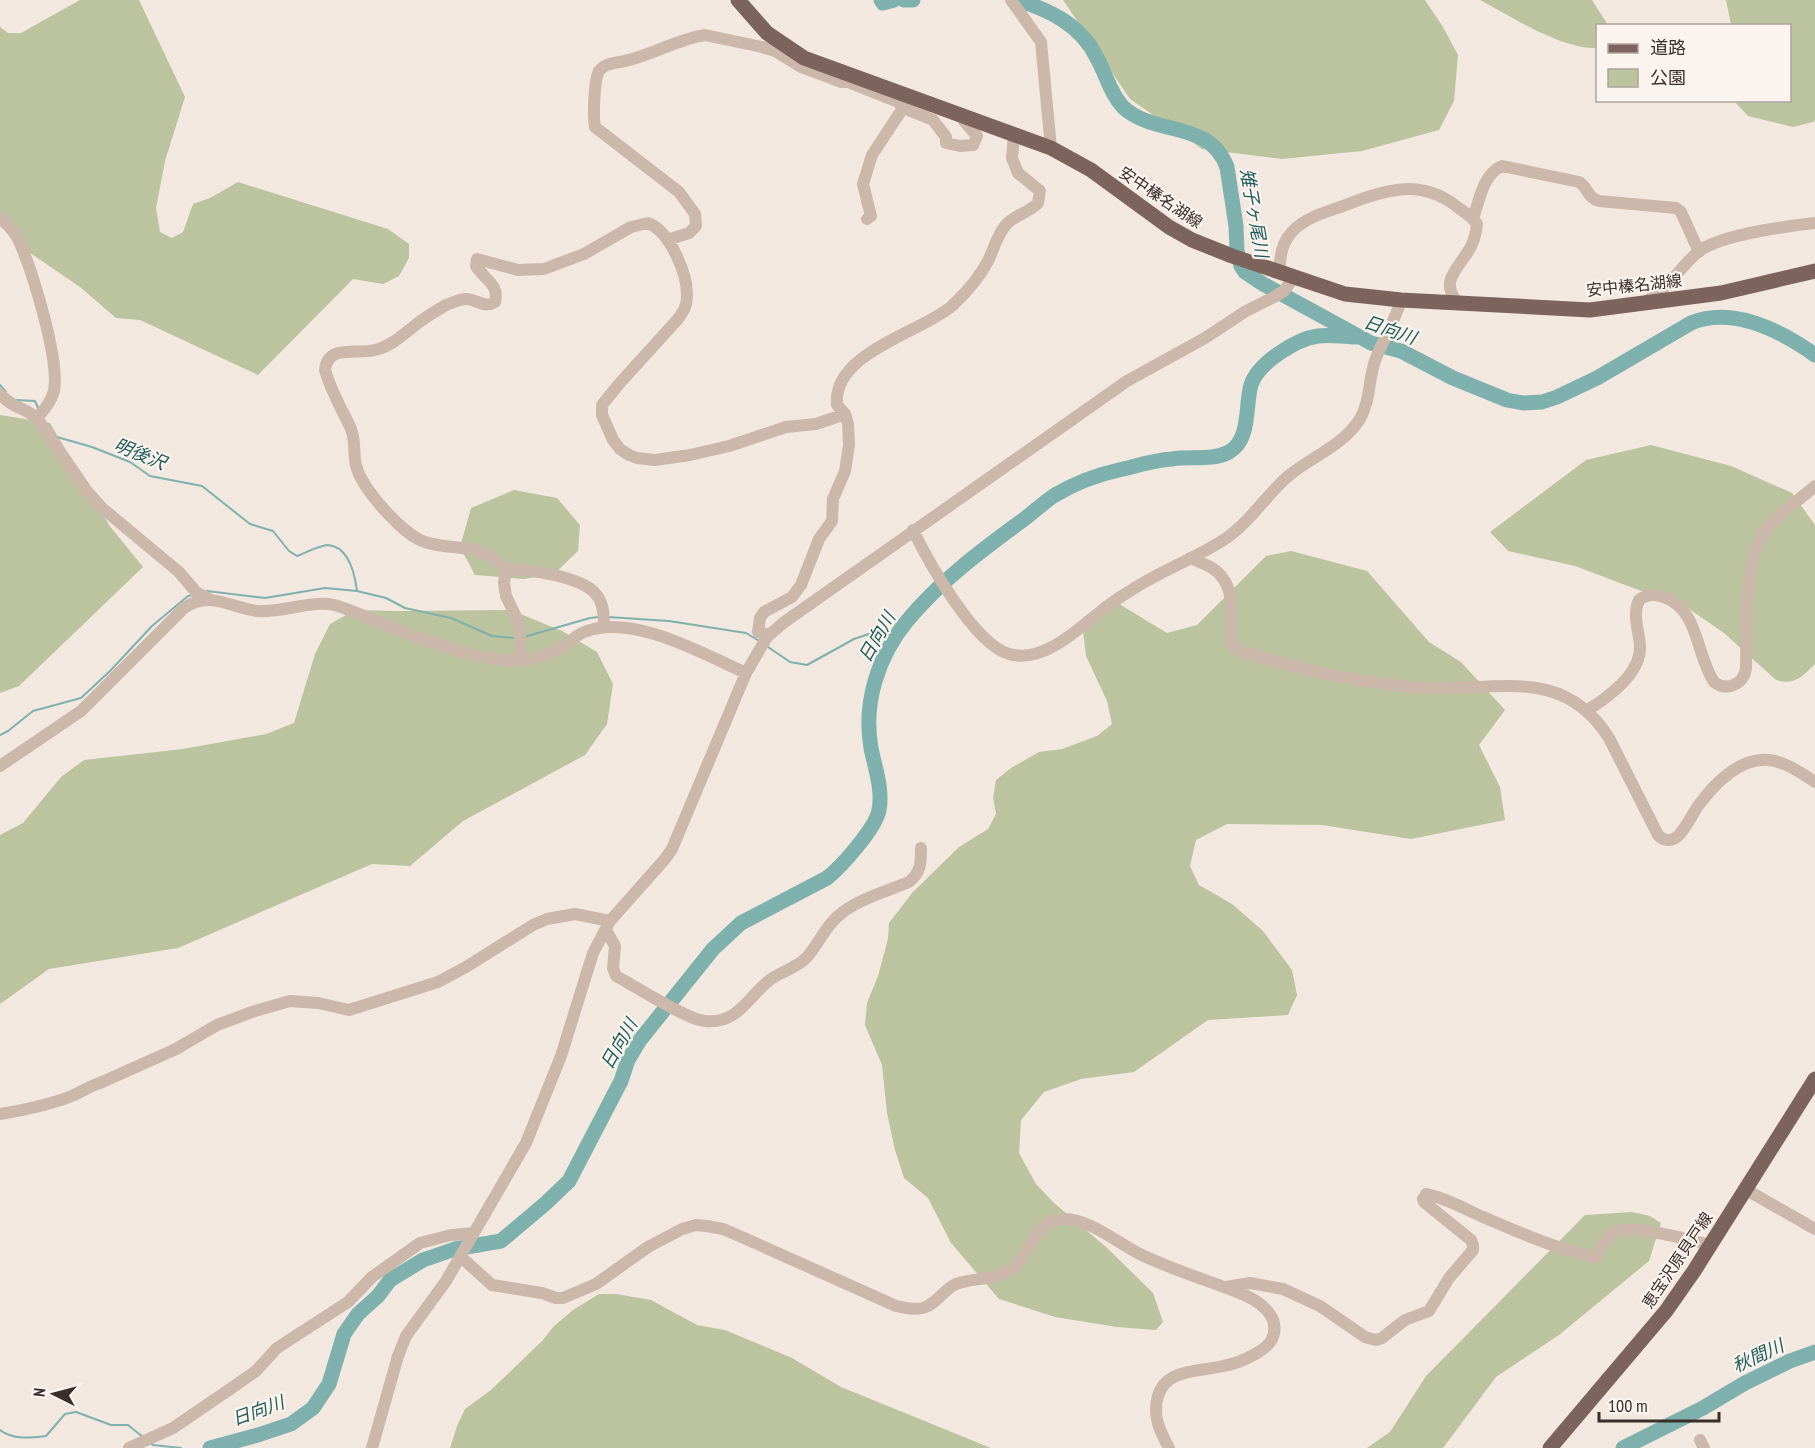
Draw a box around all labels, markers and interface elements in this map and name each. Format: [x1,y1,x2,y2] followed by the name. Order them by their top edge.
[1596,24,1791,102] legend
[1650,36,1686,59] text: 道路
[1650,66,1686,89] text: 公園
[1116,162,1206,232] street label: 安中榛名湖線
[1235,167,1274,261] water label: 雉子ヶ尾川
[1585,270,1683,300] street label: 安中榛名湖線
[1361,310,1421,350] water label: 日向川
[111,433,171,475] water label: 明後沢
[853,606,901,666] water label: 日向川
[595,1013,643,1073] water label: 日向川
[1637,1208,1717,1312] street label: 恵宝沢原貝戸線
[1728,1333,1789,1377] water label: 秋間川
[24,1364,84,1424] north arrow
[1599,1385,1719,1423] scale bar
[29,1387,49,1398] text: N
[229,1390,289,1431] water label: 日向川
[1608,1394,1648,1417] text: 100 m

